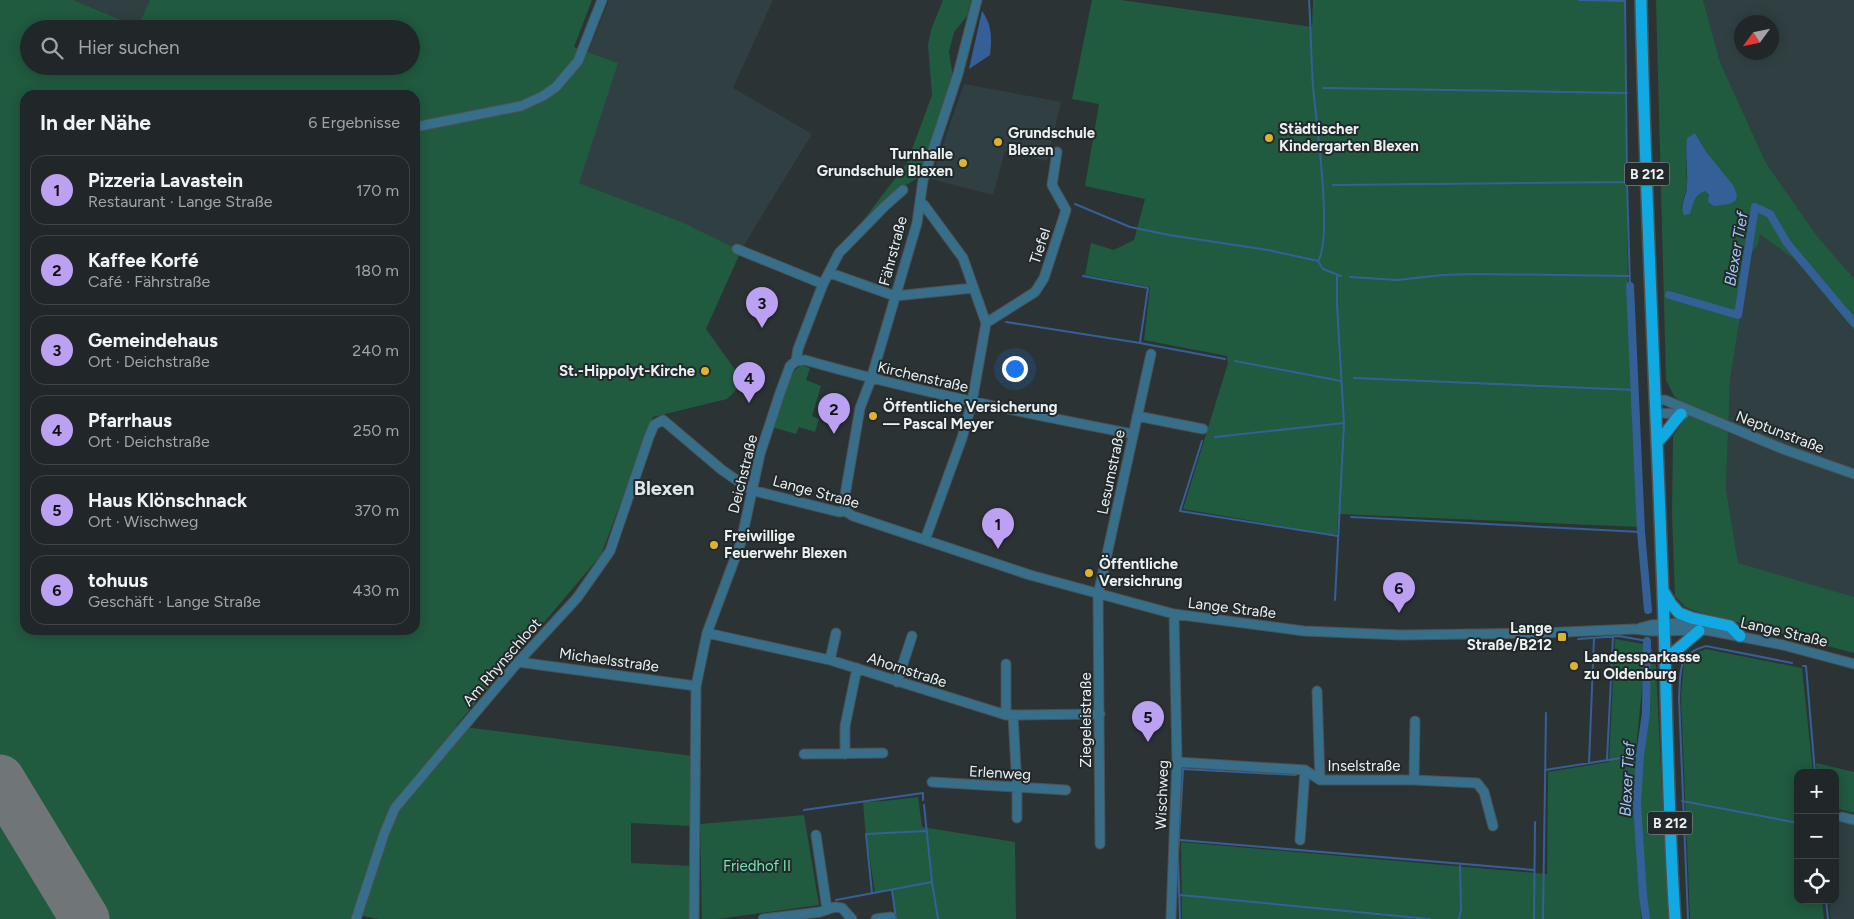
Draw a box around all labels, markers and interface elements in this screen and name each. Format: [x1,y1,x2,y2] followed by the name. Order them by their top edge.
[1734,15,1779,60] north arrow
[20,20,420,75] search box
[38,34,66,62] icon: search
[78,36,179,59] text: Hier suchen
[40,110,151,135] text: In der Nähe
[308,113,400,132] text: 6 Ergebnisse
[1279,120,1419,155] place label: Städtischer Kindergarten Blexen
[1008,124,1096,159] place label: Grundschule Blexen
[1263,132,1275,144] marker: Städtischer Kindergarten Blexen
[992,136,1004,148] marker: Grundschule Blexen
[817,145,954,180] place label: Turnhalle Grundschule Blexen
[957,157,969,169] marker: Turnhalle Grundschule Blexen
[1624,162,1670,185] road number: B 212
[88,169,243,192] text: Pizzeria Lavastein
[54,181,60,200] text: 1
[356,181,399,200] text: 170 m
[88,192,273,211] text: Restaurant · Lange Straße
[1720,208,1752,288] water label: Blexer Tief
[875,214,911,288] street label: Fährstraße
[1026,226,1054,266] street label: Tiefel
[88,249,199,272] text: Kaffee Korfé
[52,261,62,280] text: 2
[355,261,399,280] text: 180 m
[88,272,210,291] text: Café · Fährstraße
[746,287,778,328] pin: 3
[88,329,218,352] text: Gemeindehaus
[53,341,61,360] text: 3
[352,341,399,360] text: 240 m
[88,352,210,371] text: Ort · Deichstraße
[1002,356,1028,382] your location
[876,358,970,396] street label: Kirchenstraße
[559,362,696,380] place label: St.-Hippolyt-Kirche
[733,362,765,403] pin: 4
[699,365,711,377] marker: St.-Hippolyt-Kirche
[818,393,850,434] pin: 2
[883,397,1057,433] place label: Öffentliche Versicherung — Pascal Meyer
[1733,407,1827,457] street label: Neptunstraße
[88,409,172,432] text: Pfarrhaus
[867,410,879,422] marker: Öffentliche Versicherung — Pascal Meyer
[52,421,62,440] text: 4
[353,421,399,440] text: 250 m
[1093,428,1129,516] street label: Lesumstraße
[88,432,210,451] text: Ort · Deichstraße
[725,433,761,515] street label: Deichstraße
[771,472,861,512] street label: Lange Straße
[634,476,694,500] district label: Blexen
[88,489,247,512] text: Haus Klönschnack
[52,501,62,520] text: 5
[354,501,399,520] text: 370 m
[982,508,1014,549] pin: 1
[88,512,198,531] text: Ort · Wischweg
[724,527,847,562] place label: Freiwillige Feuerwehr Blexen
[708,539,720,551] marker: Freiwillige Feuerwehr Blexen
[1099,554,1183,590] place label: Öffentliche Versichrung
[1083,567,1095,579] marker: Öffentliche Versichrung
[88,569,148,592] text: tohuus
[1383,572,1415,613] pin: 6
[52,581,62,600] text: 6
[353,581,399,600] text: 430 m
[88,592,261,611] text: Geschäft · Lange Straße
[1187,594,1277,622] street label: Lange Straße
[1739,613,1829,651] street label: Lange Straße
[459,614,545,710] street label: Am Rhynschloot
[1467,619,1553,654] place label: Lange Straße/B212
[1556,631,1568,643] marker: Lange Straße/B212
[558,644,660,676] street label: Michaelsstraße
[1584,648,1701,683] place label: Landessparkasse zu Oldenburg
[865,649,949,691] street label: Ahornstraße
[1568,660,1580,672] marker: Landessparkasse zu Oldenburg
[1077,672,1095,768] street label: Ziegeleistraße
[1132,701,1164,742] pin: 5
[1616,739,1639,817] water label: Blexer Tief
[1328,757,1400,775] street label: Inselstraße
[1152,760,1172,830] street label: Wischweg
[968,762,1032,784] street label: Erlenweg
[1794,769,1839,904] map controls
[1794,769,1839,814] button: +
[1648,811,1692,834] road number: B 212
[1794,814,1839,859] button: −
[723,857,791,875] park label: Friedhof II
[1794,859,1839,904] button: locate

